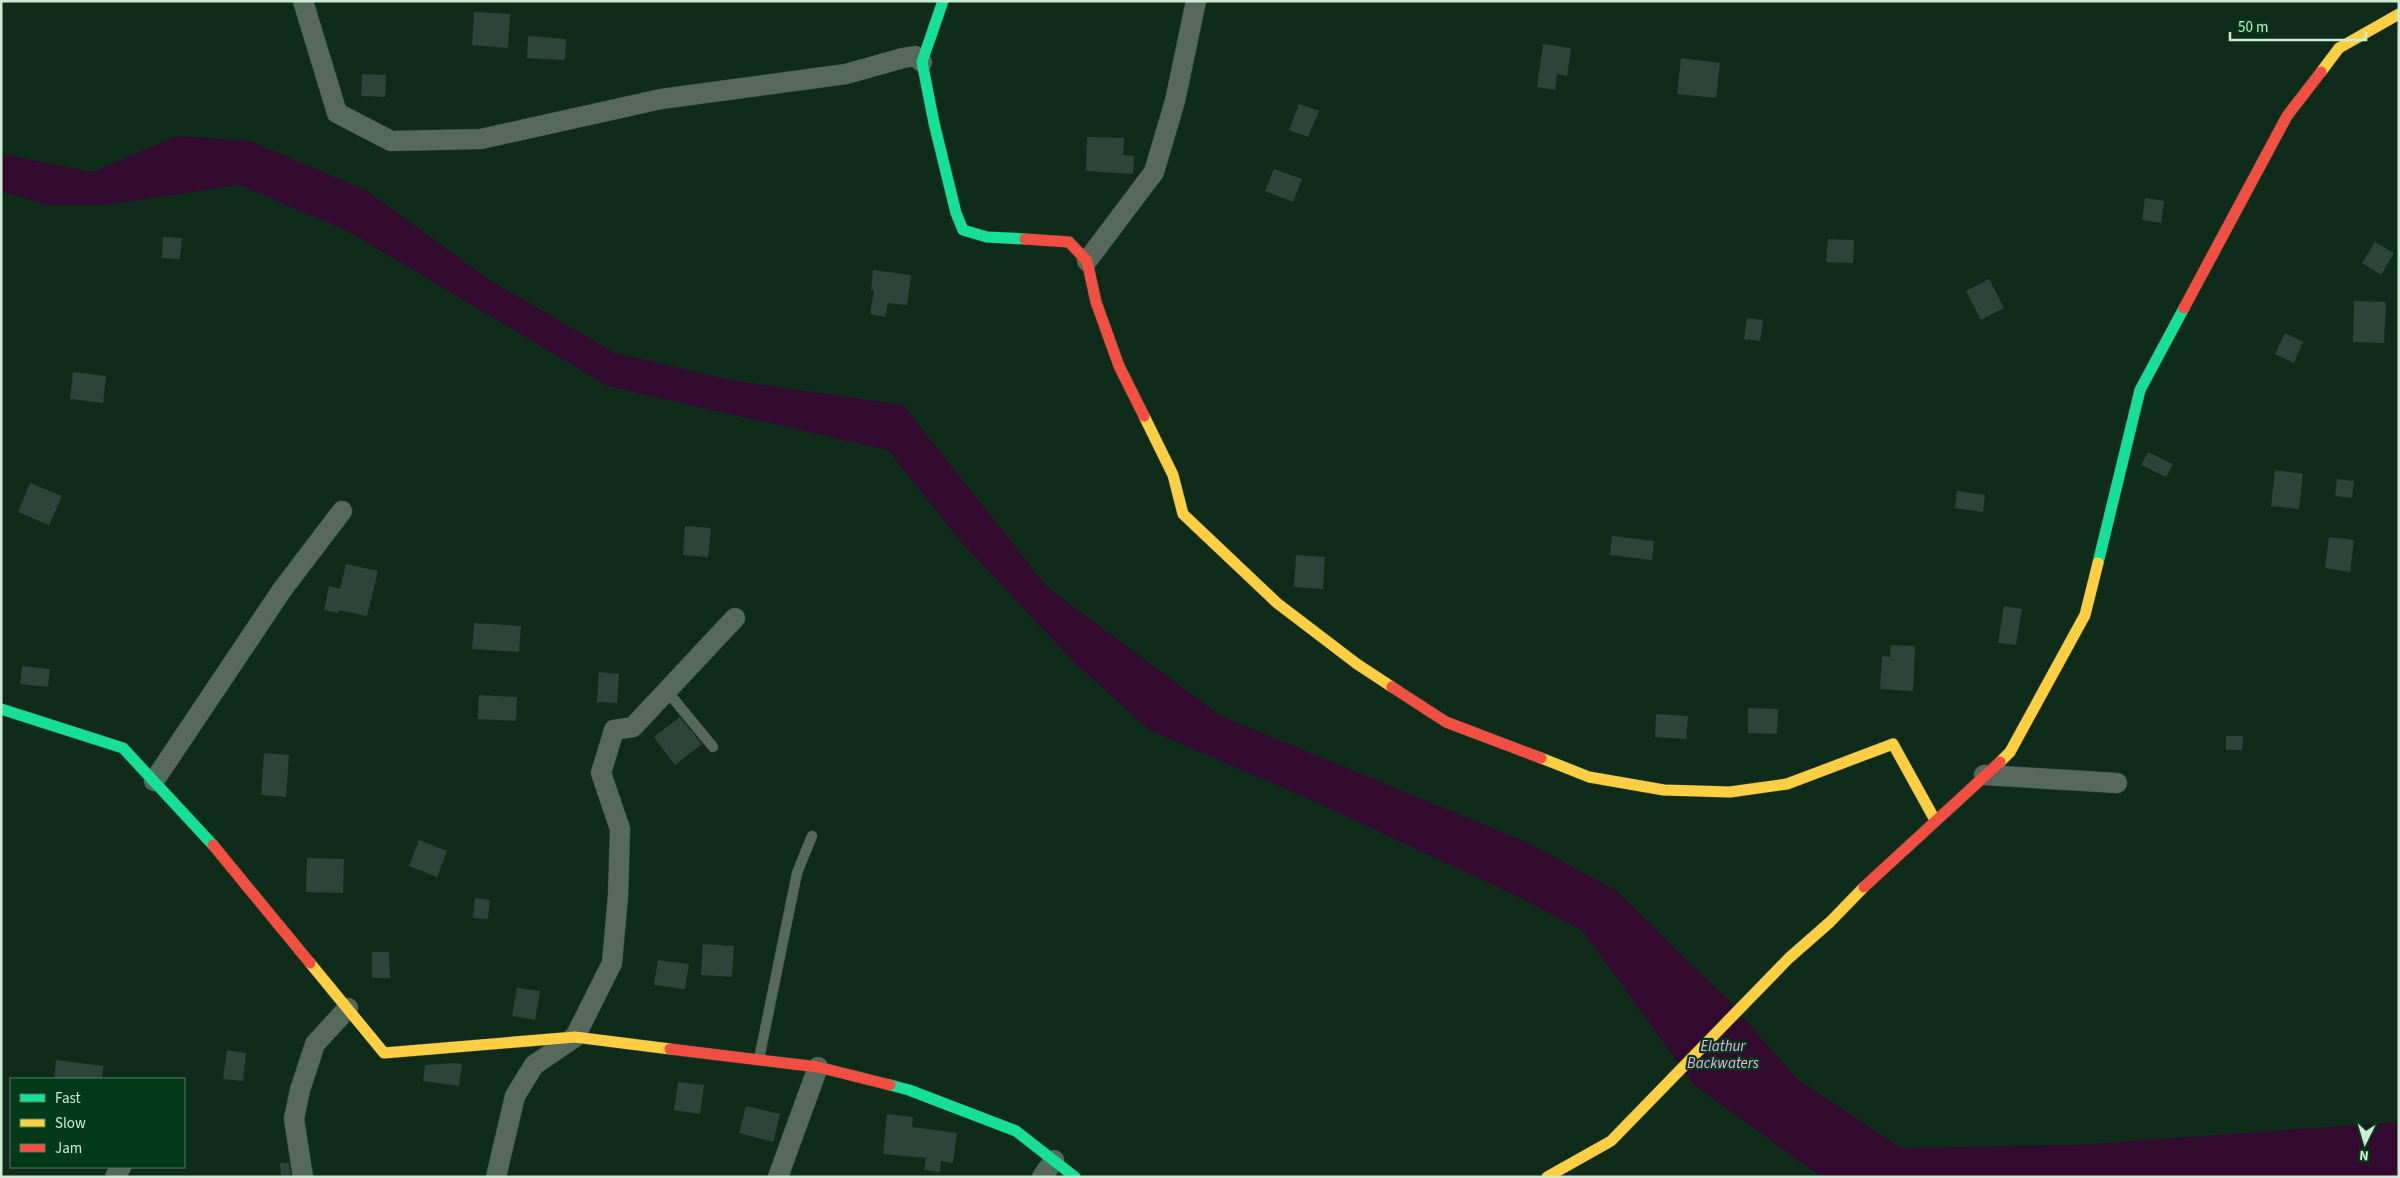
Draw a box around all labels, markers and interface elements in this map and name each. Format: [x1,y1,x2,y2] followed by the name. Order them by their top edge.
[2230,10,2366,42] scale bar
[2238,17,2268,38] text: 50 m
[1687,1036,1759,1074] water label: Elathur Backwaters
[10,1078,185,1168] legend
[55,1088,81,1109] text: Fast
[55,1113,86,1134] text: Slow
[2340,1118,2390,1168] north arrow
[55,1138,82,1159] text: Jam
[2358,1145,2369,1165] text: N

